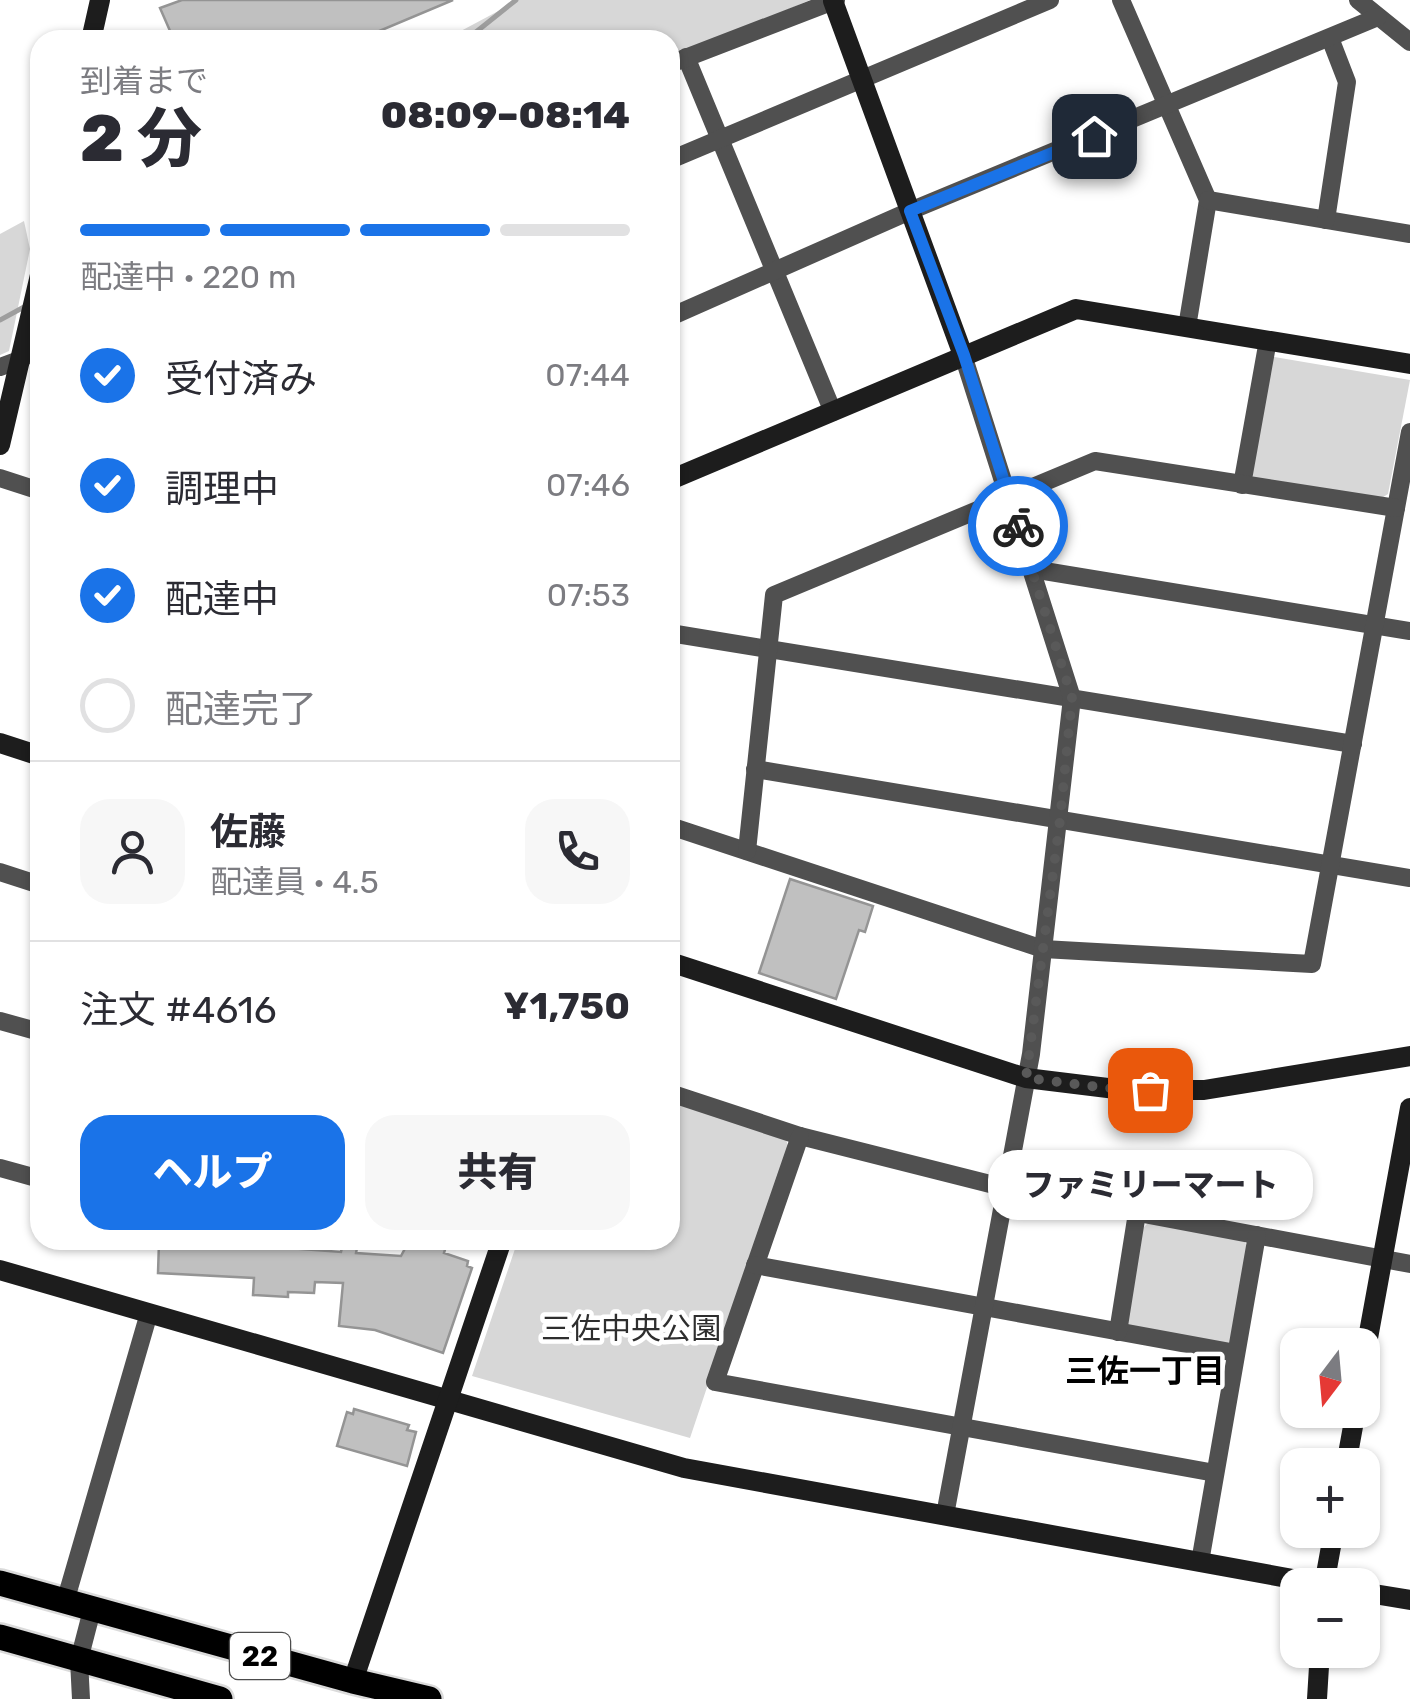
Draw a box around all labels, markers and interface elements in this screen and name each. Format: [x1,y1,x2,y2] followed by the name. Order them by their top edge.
[80,62,208,100] text: 到着まで
[381,92,630,138] text: 08:09–08:14
[1052,94,1137,179] pin
[80,100,202,177] text: 2 分
[1067,109,1122,164] icon: home
[80,258,296,296] text: 配達中 · 220 m
[80,348,135,403] icon: check
[165,356,317,402] text: 受付済み
[545,356,630,394] text: 07:44
[80,458,135,513] icon: check
[165,466,279,512] text: 調理中
[546,466,630,504] text: 07:46
[968,476,1068,576] courier
[991,499,1046,554] icon: bike
[80,568,135,623] icon: check
[165,576,279,622] text: 配達中
[547,576,630,614] text: 07:53
[165,686,317,732] text: 配達完了
[80,799,185,904] button: person
[525,799,630,904] button: phone
[210,809,286,855] text: 佐藤
[210,863,379,901] text: 配達員 · 4.5
[503,983,630,1029] text: ¥1,750
[80,987,277,1033] text: 注文 #4616
[1108,1048,1193,1133] pin
[1123,1063,1178,1118] icon: bag
[80,1115,345,1230] button: ヘルプ
[365,1115,630,1230] button: 共有
[988,1150,1312,1220] callout: ファミリーマート
[1022,1166,1279,1204] text: ファミリーマート
[541,1311,721,1347] park label: 三佐中央公園
[1280,1328,1380,1428] north arrow
[1280,1328,1380,1668] map controls
[1065,1352,1225,1390] district label: 三佐一丁目
[1280,1448,1380,1548] button: +
[1280,1568,1380,1668] button: −
[230,1633,290,1679] road number: 22

